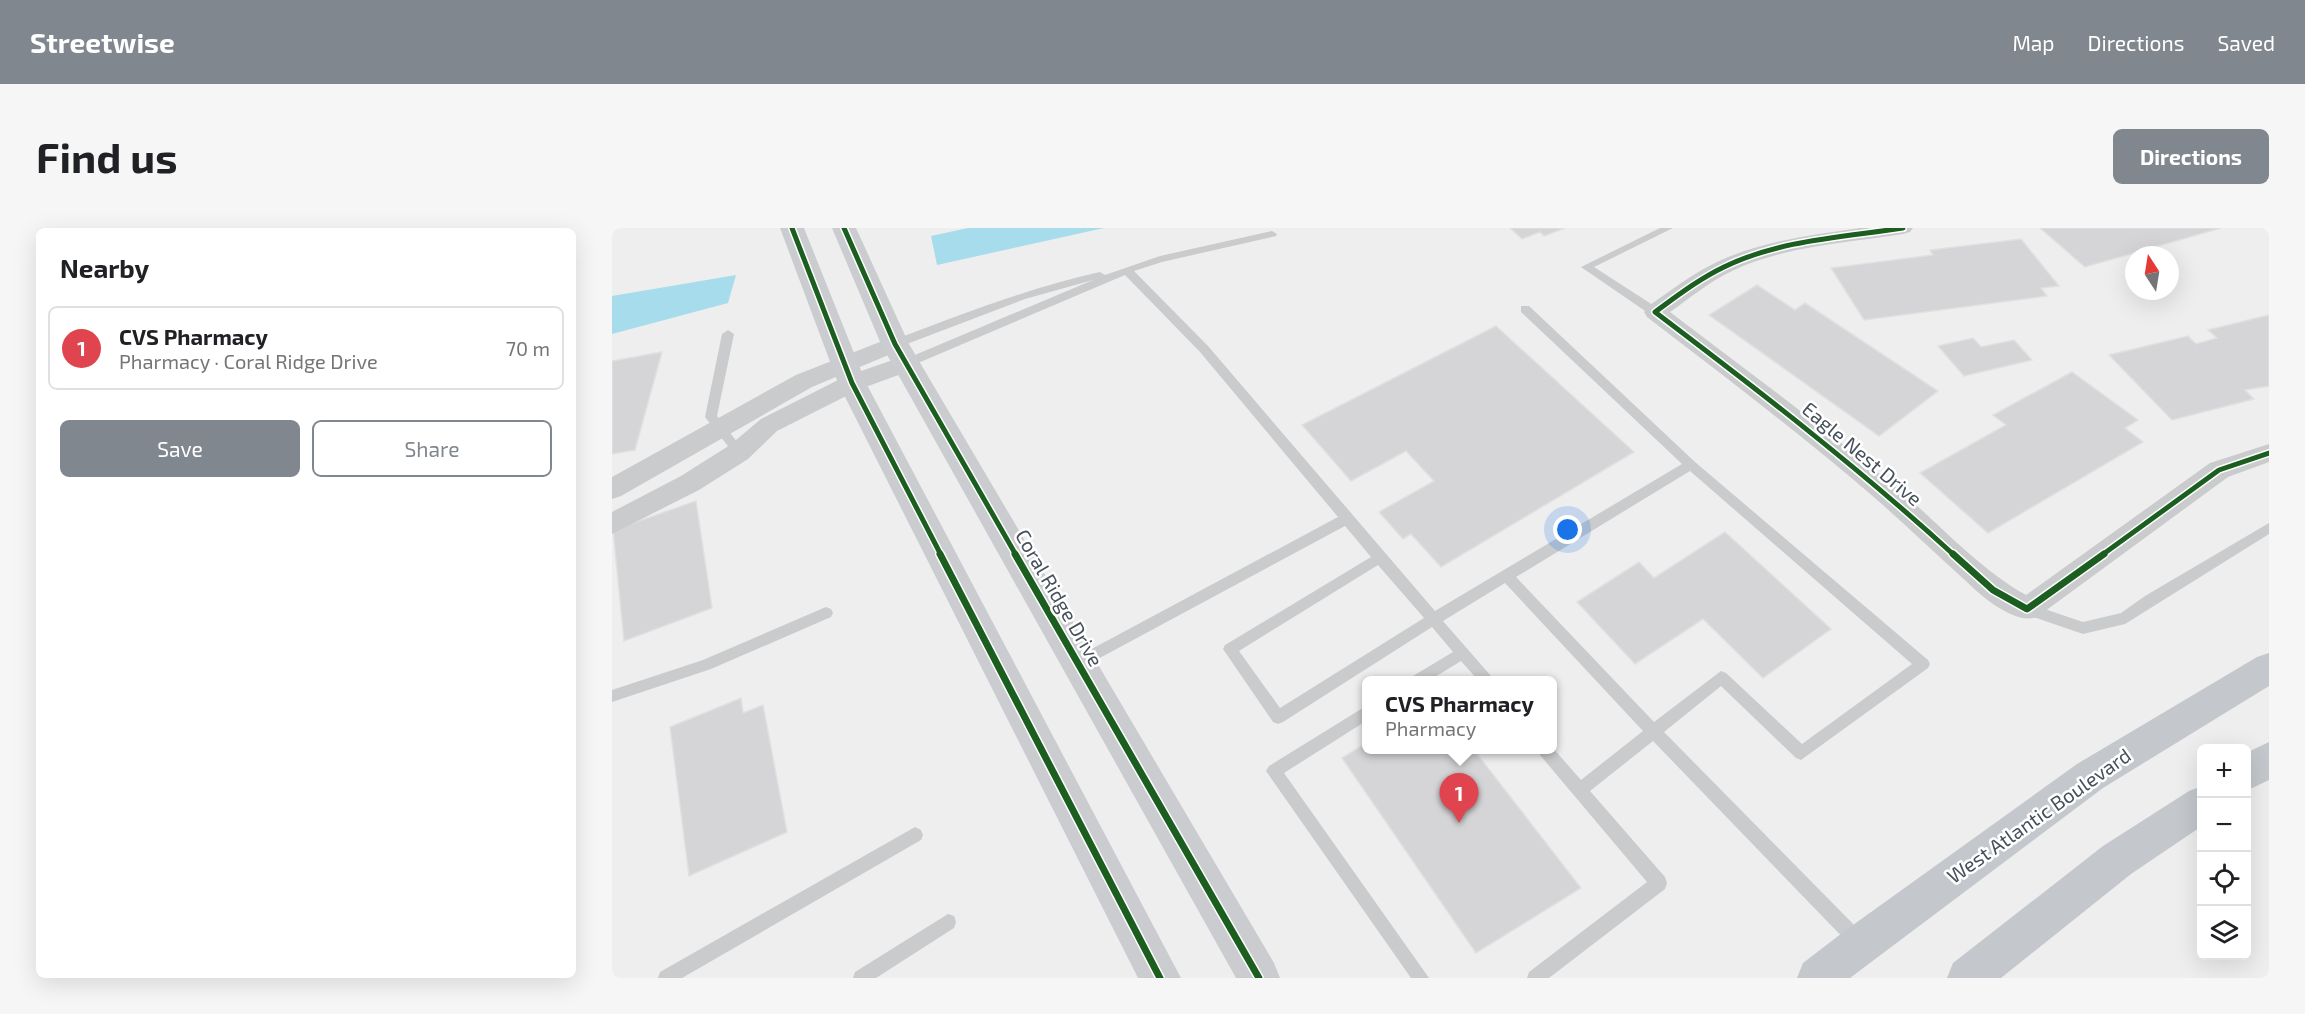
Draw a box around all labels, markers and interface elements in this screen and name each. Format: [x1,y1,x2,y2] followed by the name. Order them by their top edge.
[30,25,175,59] text: Streetwise
[2012,30,2055,55] text: Map
[2088,30,2184,55] text: Directions
[2217,30,2275,55] text: Saved
[2113,129,2269,184] button: Directions
[36,131,178,181] text: Find us
[2125,246,2179,300] north arrow
[60,252,149,283] text: Nearby
[119,323,268,349] text: CVS Pharmacy
[77,336,86,360] text: 1
[506,336,550,360] text: 70 m
[119,349,378,373] text: Pharmacy · Coral Ridge Drive
[1798,396,1927,510] street label: Eagle Nest Drive
[60,420,300,477] button: Save
[312,420,552,477] button: Share
[1553,515,1582,544] your location
[1011,525,1109,670] street label: Coral Ridge Drive
[1362,676,1557,754] popup
[1385,690,1534,716] text: CVS Pharmacy
[1385,716,1476,740] text: Pharmacy
[1942,743,2135,888] street label: West Atlantic Boulevard
[2197,744,2251,960] map controls
[2197,744,2251,798] button: +
[1440,774,1478,823] pin: 1
[2197,798,2251,852] button: −
[2197,852,2251,906] button: locate
[2197,906,2251,960] button: layers

